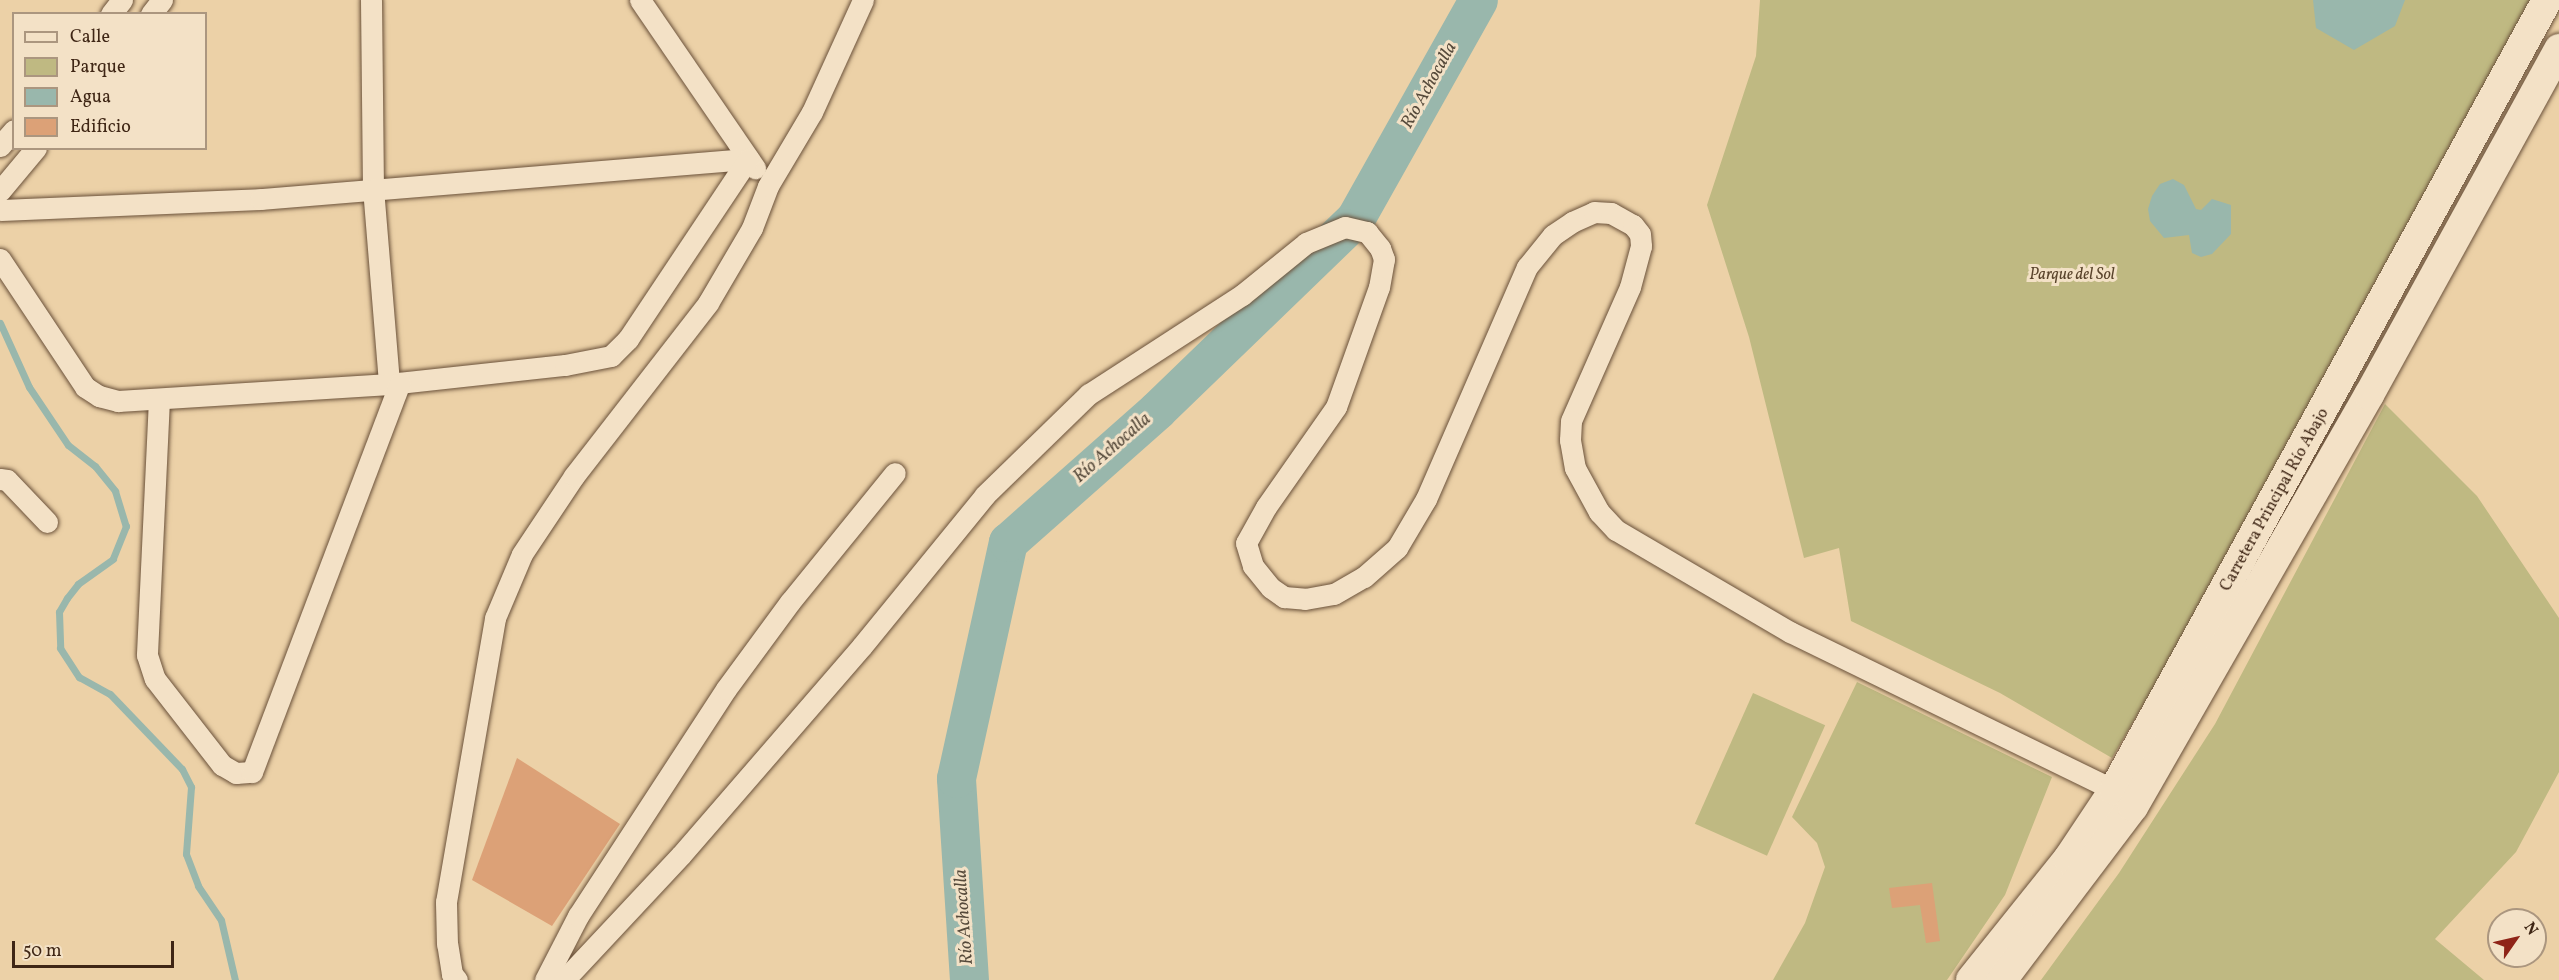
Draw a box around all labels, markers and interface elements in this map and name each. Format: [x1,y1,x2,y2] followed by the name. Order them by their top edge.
[12,12,207,150] legend
[70,25,110,50] text: Calle
[1397,39,1463,133] water label: Río Achocalla
[70,55,125,80] text: Parque
[70,85,111,110] text: Agua
[70,115,131,140] text: Edificio
[2029,265,2115,285] park label: Parque del Sol
[2217,405,2333,595] street label: Carretera Principal Río Abajo
[1070,410,1156,488] water label: Río Achocalla
[951,869,979,965] water label: Río Achocalla
[2487,908,2547,968] north arrow
[2518,918,2543,940] text: N
[15,929,177,967] scale bar
[23,939,62,964] text: 50 m

